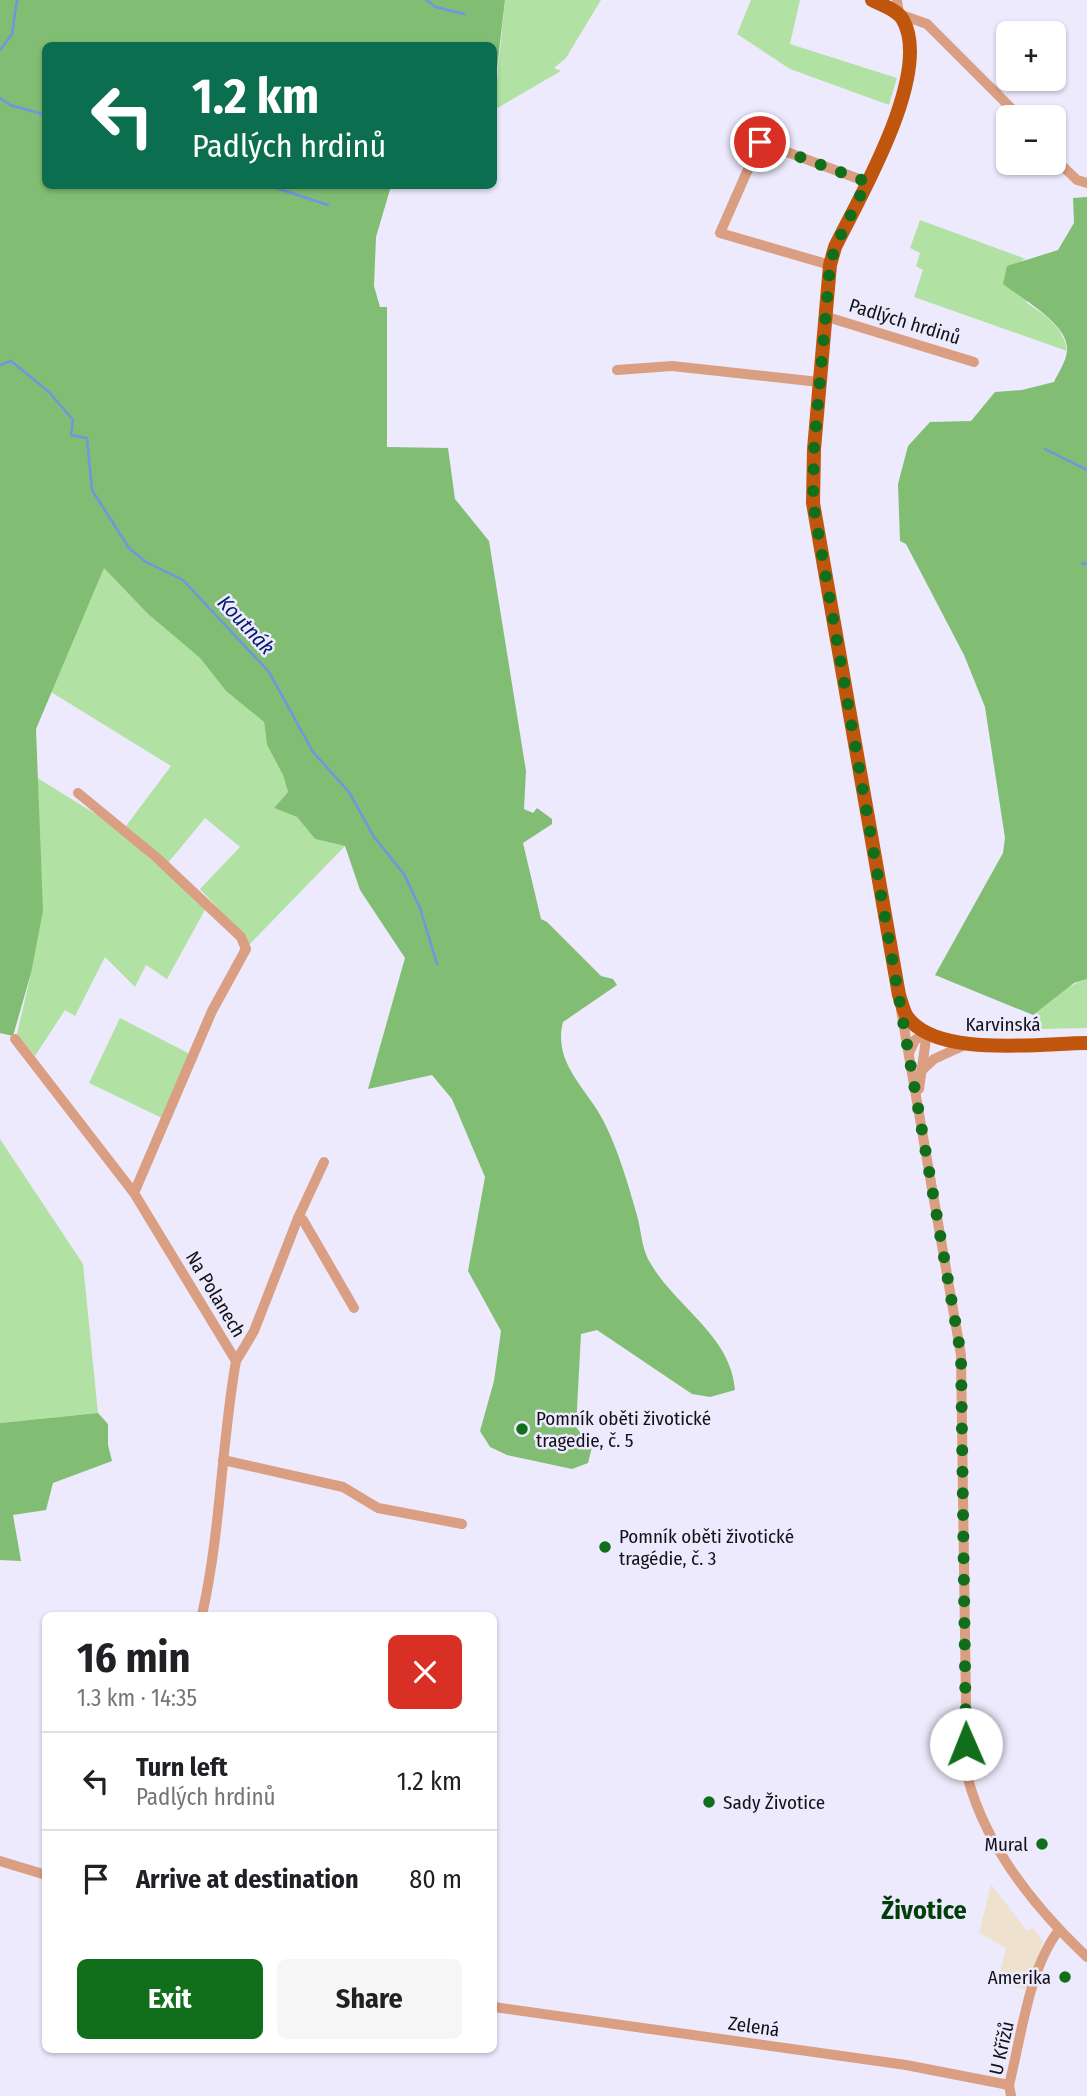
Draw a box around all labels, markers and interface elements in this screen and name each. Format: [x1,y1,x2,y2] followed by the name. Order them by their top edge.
[996,21,1066,175] map controls
[996,21,1066,91] button: +
[192,67,319,126] text: 1.2 km
[77,70,168,161] icon: left
[996,105,1066,175] button: −
[730,112,790,172] pin
[741,123,779,161] icon: arrive
[192,127,386,165] text: Padlých hrdinů
[846,294,963,349] street label: Padlých hrdinů
[212,590,280,660] water label: Koutnák
[965,1013,1041,1036] street label: Karvinská
[181,1247,250,1342] street label: Na Polanech
[536,1407,711,1452] place label: Pomník oběti životické tragedie, č. 5
[514,1421,530,1437] marker: Pomník oběti životické tragedie, č. 5
[619,1525,794,1570] place label: Pomník oběti životické tragédie, č. 3
[597,1539,613,1555] marker: Pomník oběti životické tragédie, č. 3
[77,1633,190,1683] text: 16 min
[388,1635,462,1709] button: close
[77,1684,197,1712] text: 1.3 km · 14:35
[929,1707,1003,1781] position arrow
[136,1752,228,1783] text: Turn left
[77,1762,115,1800] icon: left
[397,1766,462,1797] text: 1.2 km
[136,1783,276,1811] text: Padlých hrdinů
[723,1791,825,1814] place label: Sady Životice
[701,1794,717,1810] marker: Sady Životice
[984,1833,1028,1856] place label: Mural
[1034,1836,1050,1852] marker: Mural
[77,1860,115,1898] icon: arrive
[136,1864,359,1895] text: Arrive at destination
[409,1864,462,1895] text: 80 m
[881,1895,967,1926] district label: Životice
[77,1959,263,2039] button: Exit
[277,1959,462,2039] button: Share
[988,1966,1051,1989] place label: Amerika
[1057,1969,1073,1985] marker: Amerika
[727,2012,781,2041] street label: Zelená
[984,2019,1019,2077] street label: U Křížů

